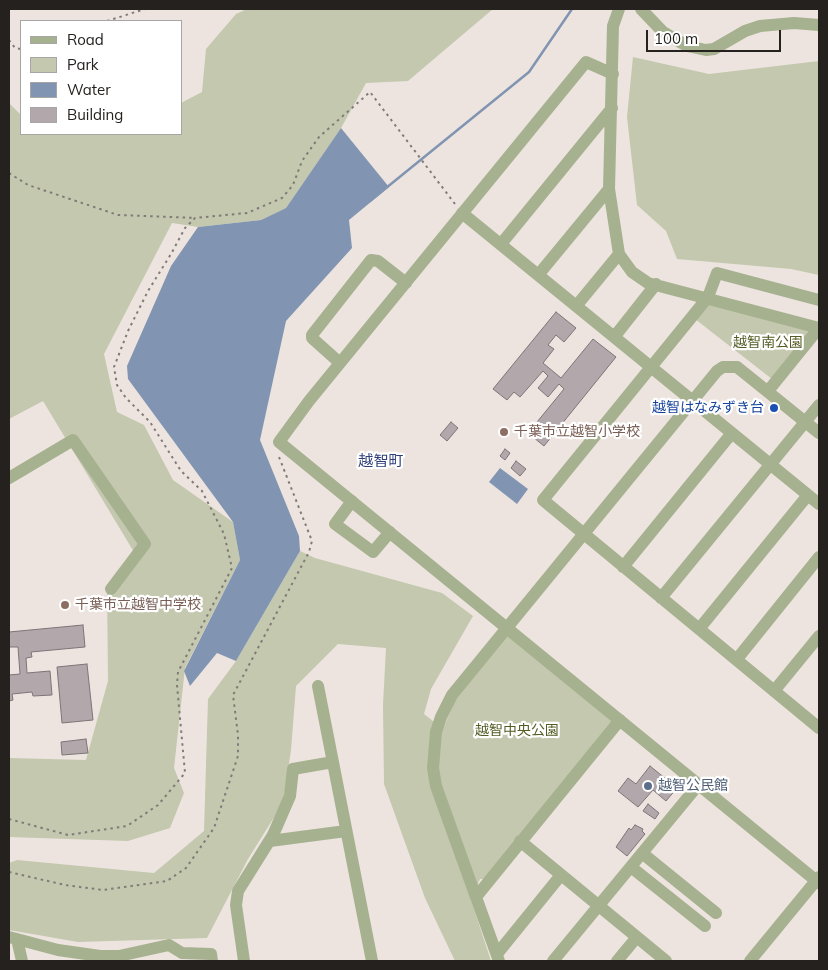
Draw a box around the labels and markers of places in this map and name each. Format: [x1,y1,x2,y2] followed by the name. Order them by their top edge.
[652,400,764,416] place label: 越智はなみずき台
[768,402,780,414] marker: 越智はなみずき台
[514,424,640,440] place label: 千葉市立越智小学校
[498,426,510,438] marker: 千葉市立越智小学校
[75,597,201,613] place label: 千葉市立越智中学校
[59,599,71,611] marker: 千葉市立越智中学校
[658,778,728,794] place label: 越智公民館
[642,780,654,792] marker: 越智公民館

